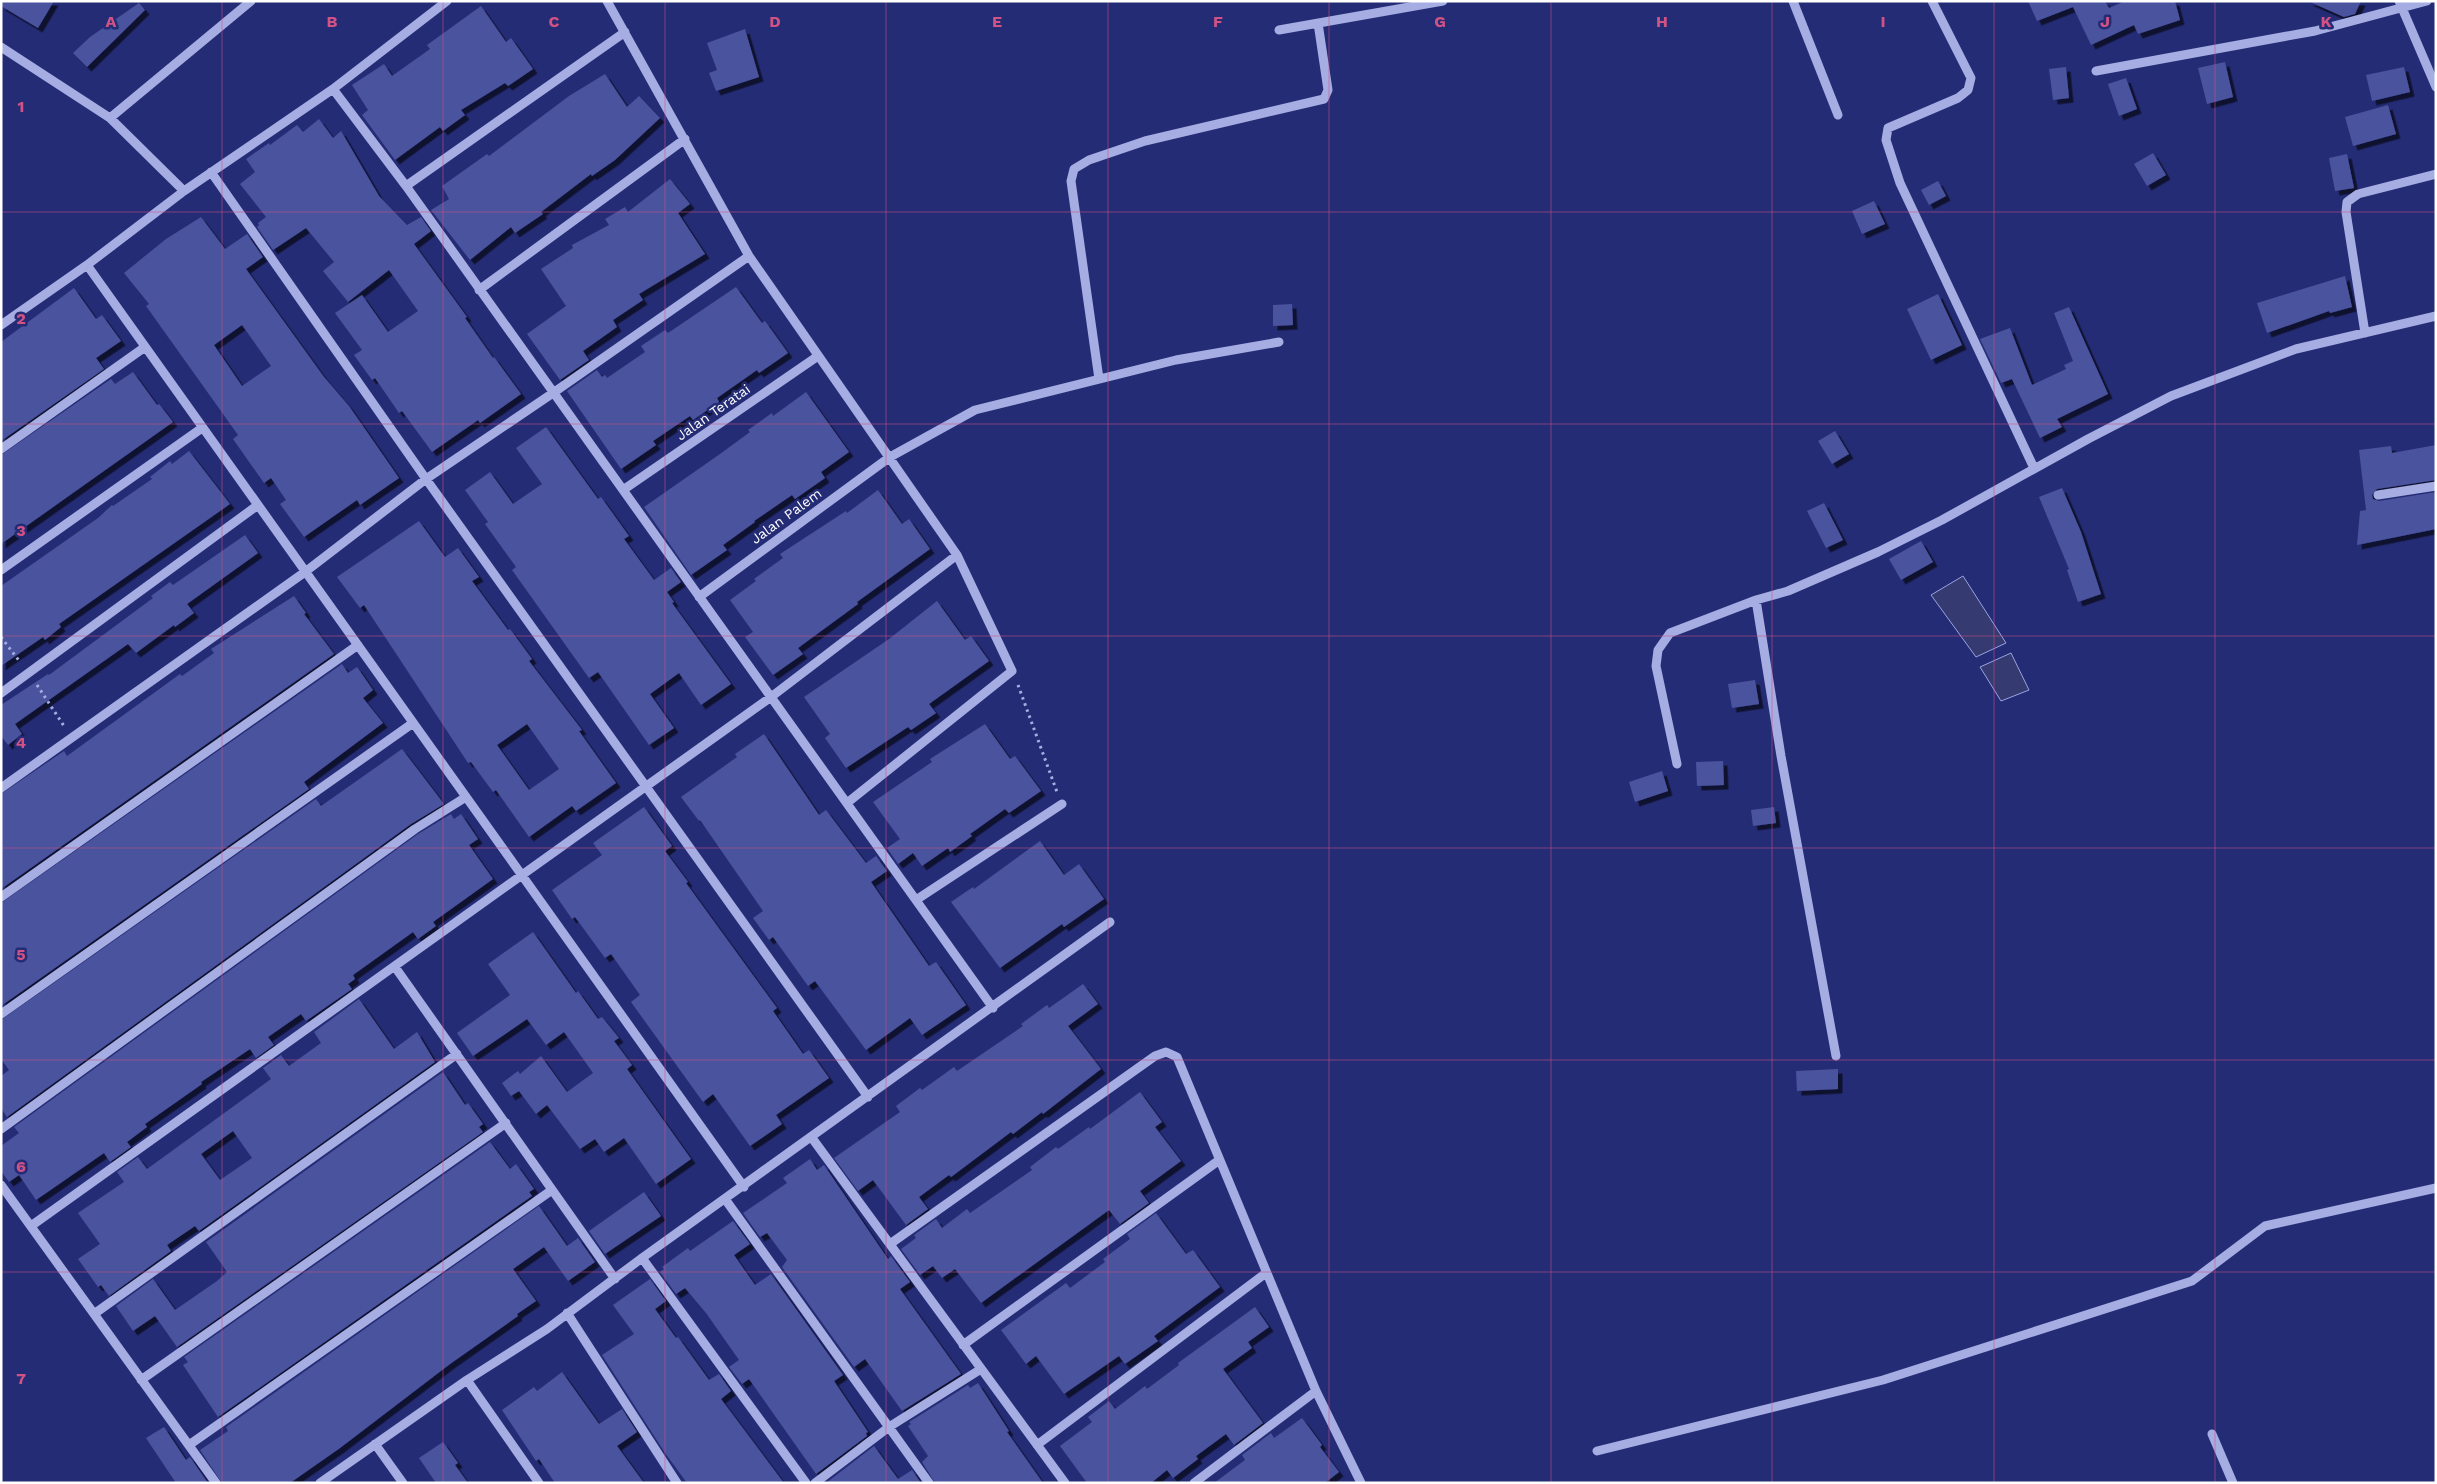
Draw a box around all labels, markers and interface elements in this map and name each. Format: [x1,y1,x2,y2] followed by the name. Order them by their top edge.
[106,12,117,31] text: A
[327,12,338,31] text: B
[549,12,560,31] text: C
[769,12,781,31] text: D
[992,12,1002,31] text: E
[1213,12,1223,31] text: F
[1434,12,1446,31] text: G
[1656,12,1668,31] text: H
[1880,12,1886,31] text: I
[2100,12,2110,31] text: J
[2320,12,2332,31] text: K
[18,97,24,116] text: 1
[16,309,26,328] text: 2
[673,381,753,443] street label: Jalan Teratai
[748,485,824,547] street label: Jalan Palem
[16,521,26,540] text: 3
[16,733,26,752] text: 4
[16,945,26,964] text: 5
[16,1157,26,1176] text: 6
[16,1369,26,1388] text: 7

